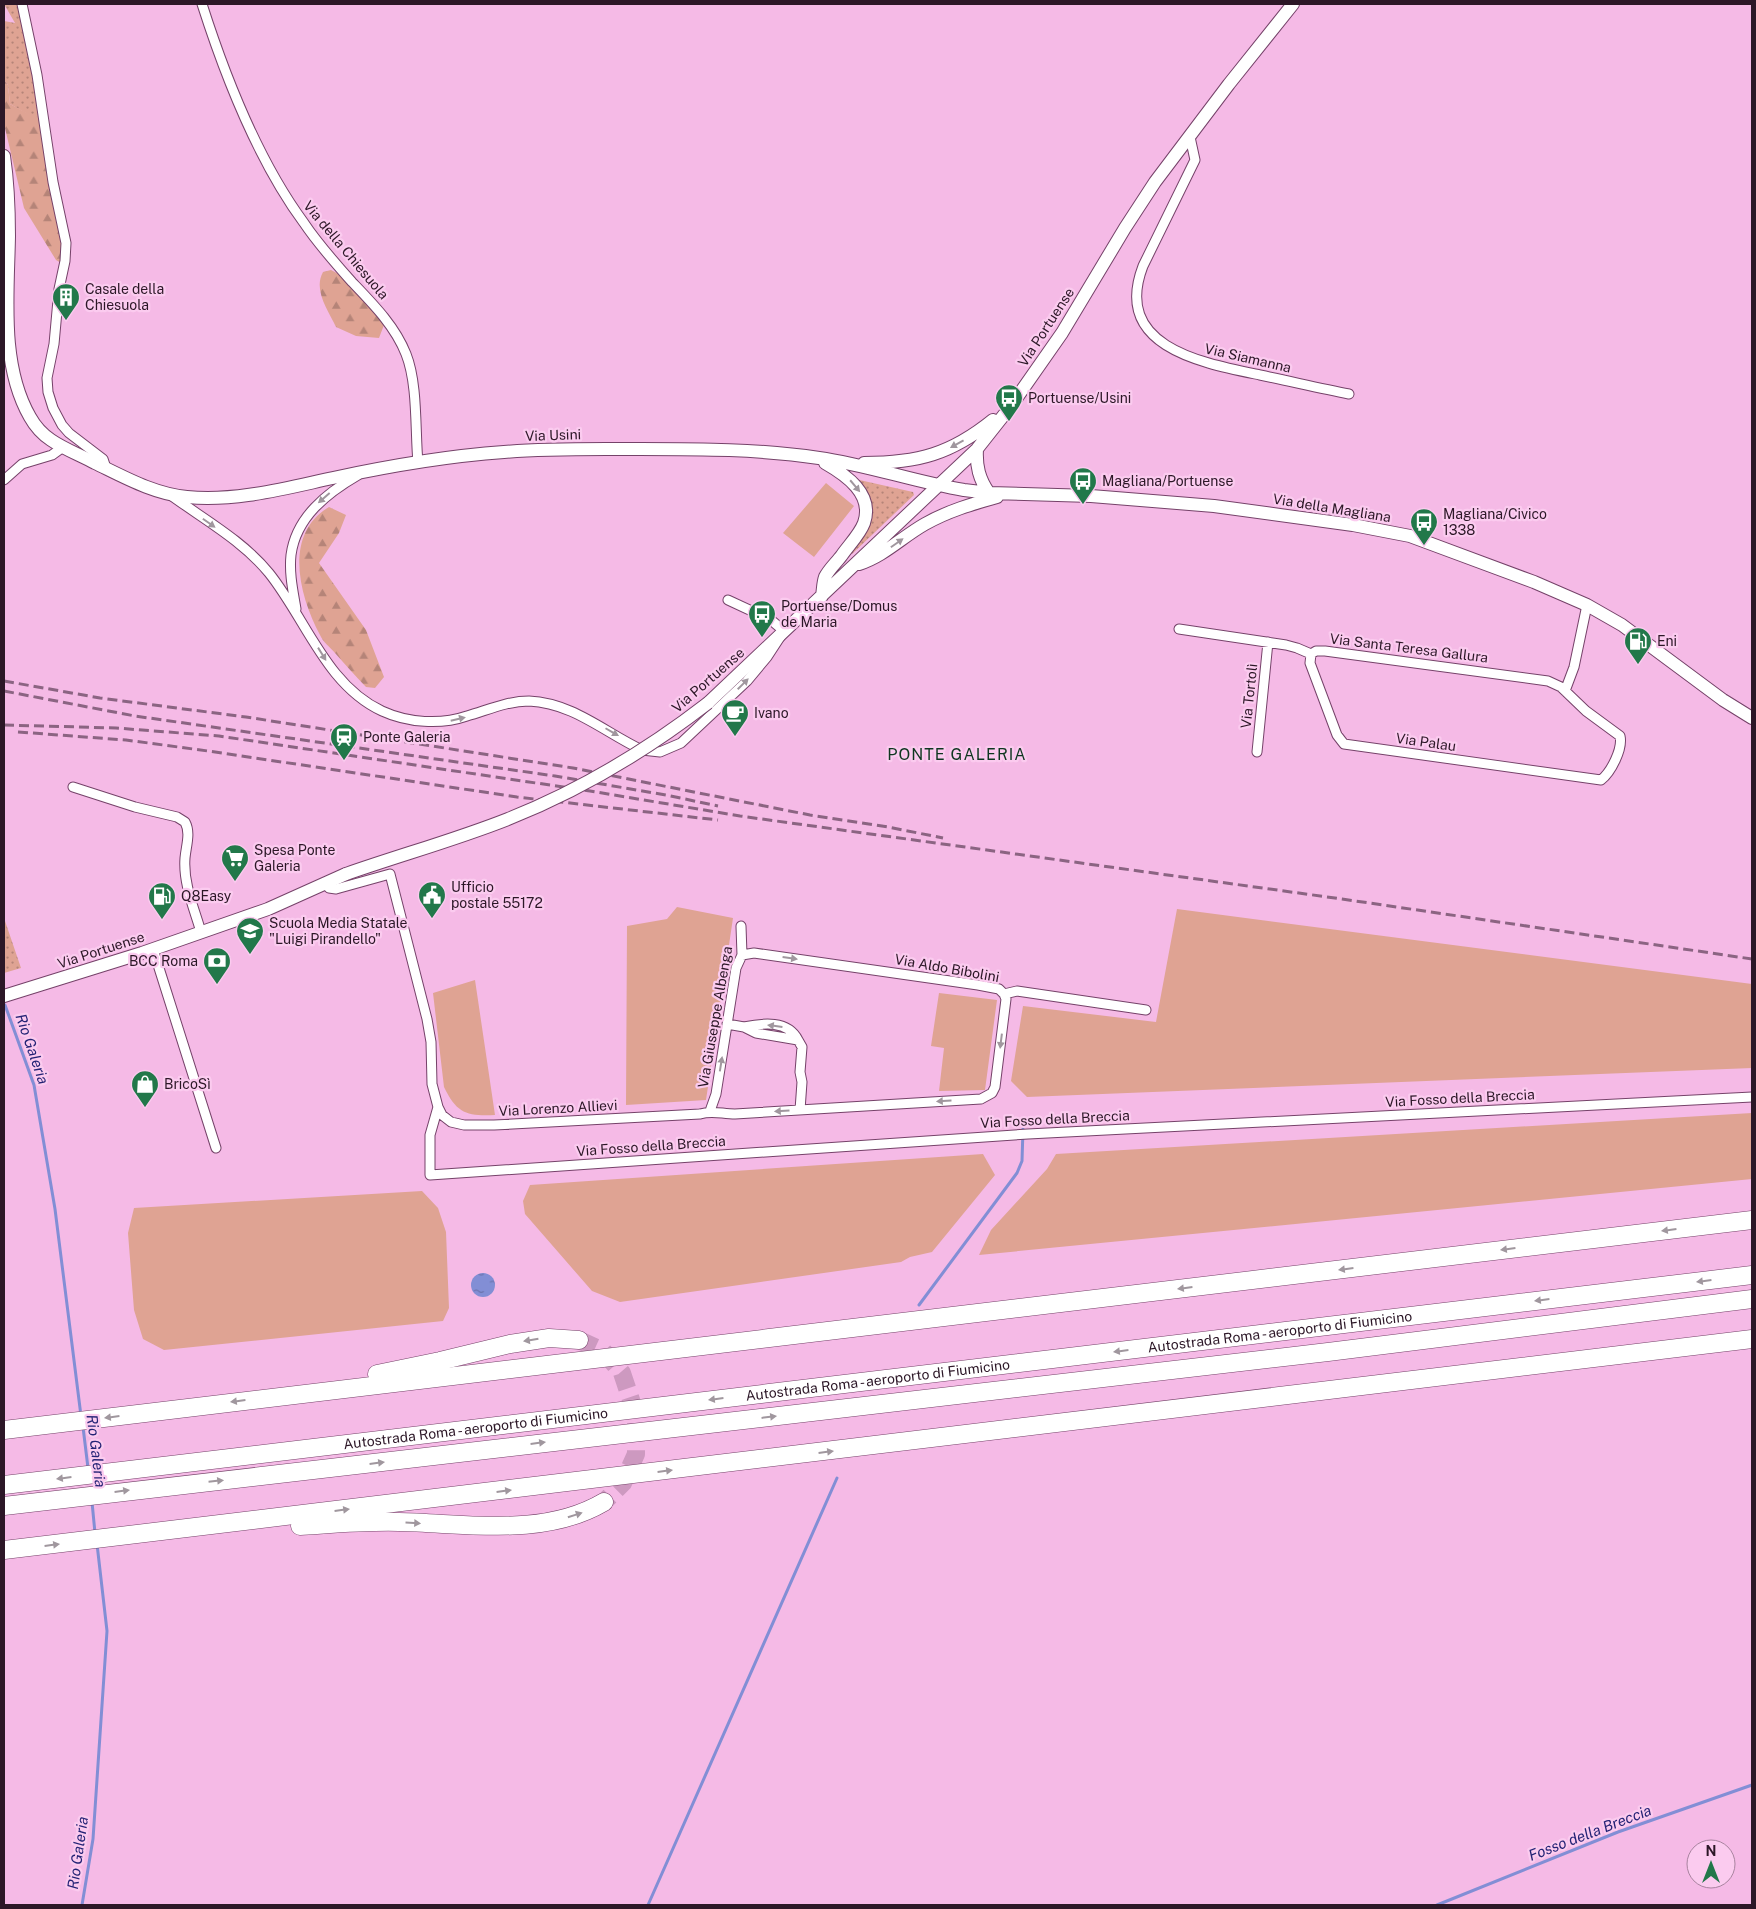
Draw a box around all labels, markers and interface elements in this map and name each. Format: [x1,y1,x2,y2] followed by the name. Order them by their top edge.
[300,198,392,302] street label: Via della Chiesuola
[85,281,164,313] place label: Casale della Chiesuola
[51,282,81,321] building icon: Casale della Chiesuola
[1015,285,1077,369] street label: Via Portuense
[1203,340,1293,376] street label: Via Siamanna
[994,383,1024,422] bus stop icon: Portuense/Usini
[1028,390,1131,406] place label: Portuense/Usini
[525,426,581,444] street label: Via Usini
[951,440,964,449] one-way arrow
[1068,466,1098,505] bus stop icon: Magliana/Portuense
[1102,473,1233,489] place label: Magliana/Portuense
[850,479,861,492] one-way arrow
[1272,491,1392,525] street label: Via della Magliana
[318,492,330,504] one-way arrow
[1443,506,1547,538] place label: Magliana/Civico 1338
[1409,507,1439,546] bus stop icon: Magliana/Civico 1338
[203,518,216,528] one-way arrow
[890,538,904,548] one-way arrow
[781,598,897,630] place label: Portuense/Domus de Maria
[747,599,777,638] bus stop icon: Portuense/Domus de Maria
[1623,626,1653,665] fuel station icon: Eni
[1329,630,1489,666] street label: Via Santa Teresa Gallura
[1657,633,1677,649] place label: Eni
[669,644,747,716] street label: Via Portuense
[318,647,327,660] one-way arrow
[1238,663,1260,729] street label: Via Tortolì
[737,678,749,690] one-way arrow
[720,698,750,737] cafe icon: Ivano
[754,705,789,721] place label: Ivano
[451,714,467,722] one-way arrow
[329,722,359,761] station icon: Ponte Galeria
[605,728,618,737] one-way arrow
[363,729,451,745] place label: Ponte Galeria
[1395,730,1457,754] street label: Via Palau
[887,745,1027,764] district label: PONTE GALERIA
[254,842,336,874] place label: Spesa Ponte Galeria
[220,843,250,882] supermarket icon: Spesa Ponte Galeria
[451,879,543,911] place label: Ufficio postale 55172
[417,880,447,919] public building icon: Ufficio postale 55172
[147,881,177,920] fuel station icon: Q8Easy
[181,888,232,904] place label: Q8Easy
[269,915,408,947] place label: Scuola Media Statale "Luigi Pirandello"
[235,916,265,955] school or university icon: Scuola Media Statale "Luigi Pirandello"
[56,928,147,972] street label: Via Portuense
[695,945,735,1089] street label: Via Giuseppe Albenga
[202,946,232,985] bank icon: BCC Roma
[893,951,1001,985] street label: Via Aldo Bibolini
[129,953,198,969] place label: BCC Roma
[782,954,798,962] one-way arrow
[13,1011,52,1086] water label: Rio Galeria
[767,1022,783,1030] one-way arrow
[996,1034,1004,1050] one-way arrow
[717,1055,725,1071] one-way arrow
[130,1069,160,1108] shop icon: BricoSì
[164,1076,211,1092] place label: BricoSì
[1385,1086,1535,1110] street label: Via Fosso della Breccia
[498,1097,618,1119] street label: Via Lorenzo Allievi
[936,1098,952,1106] one-way arrow
[774,1107,790,1115] one-way arrow
[980,1107,1130,1131] street label: Via Fosso della Breccia
[576,1133,726,1159] street label: Via Fosso della Breccia
[1661,1226,1677,1234] one-way arrow
[1499,1245,1515,1253] one-way arrow
[1338,1265,1354,1273] one-way arrow
[1696,1277,1712,1285] one-way arrow
[1177,1284,1193,1292] one-way arrow
[1534,1296,1550,1304] one-way arrow
[1147,1308,1413,1356] street label: Autostrada Roma - aeroporto di Fiumicino
[522,1337,538,1345] one-way arrow
[1112,1347,1128,1355] one-way arrow
[745,1356,1011,1404] street label: Autostrada Roma - aeroporto di Fiumicino
[708,1395,724,1403] one-way arrow
[230,1397,246,1405] one-way arrow
[343,1405,609,1452] street label: Autostrada Roma - aeroporto di Fiumicino
[104,1413,120,1421] one-way arrow
[762,1413,778,1421] one-way arrow
[84,1414,109,1488] water label: Rio Galeria
[531,1439,547,1447] one-way arrow
[819,1448,835,1456] one-way arrow
[369,1459,385,1467] one-way arrow
[657,1467,673,1475] one-way arrow
[55,1474,71,1482] one-way arrow
[208,1477,224,1485] one-way arrow
[114,1487,130,1495] one-way arrow
[496,1487,512,1495] one-way arrow
[335,1506,351,1514] one-way arrow
[567,1511,582,1518] one-way arrow
[406,1519,422,1527] one-way arrow
[44,1541,60,1549] one-way arrow
[1526,1801,1654,1864] water label: Fosso della Breccia
[64,1815,91,1890] water label: Rio Galeria
[1686,1839,1736,1889] north arrow
[1706,1843,1716,1859] text: N

